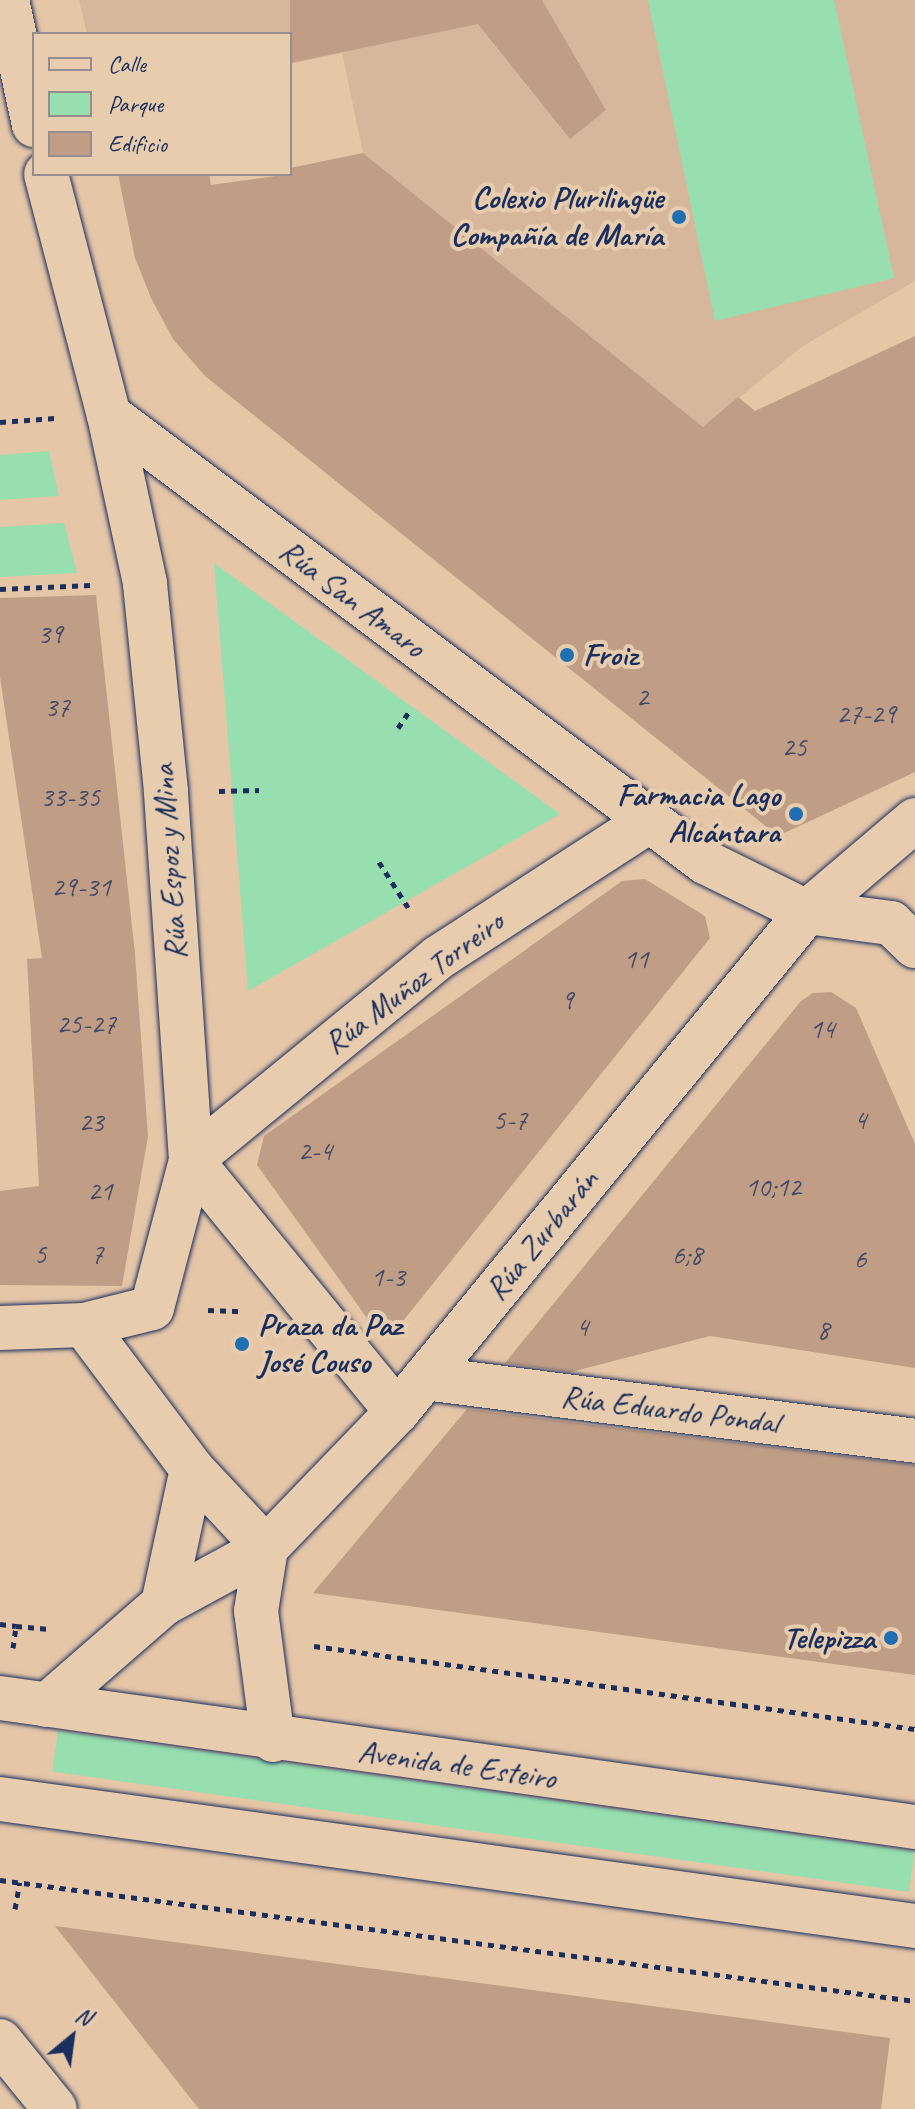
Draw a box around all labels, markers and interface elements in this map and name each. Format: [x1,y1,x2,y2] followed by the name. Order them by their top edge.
[32,32,292,176] legend
[108,49,146,79] text: Calle
[108,89,163,119] text: Parque
[108,129,167,159] text: Edificio
[450,180,663,255] place label: Colexio Plurilingüe Compañía de María
[670,208,688,226] marker: Colexio Plurilingüe Compañía de María
[271,532,433,666] street label: Rúa San Amaro
[37,617,63,651] house number: 39
[583,636,637,674] place label: Froiz
[558,646,576,664] marker: Froiz
[636,680,648,714] house number: 2
[44,690,70,724] house number: 37
[836,697,896,731] house number: 27-29
[781,730,807,764] house number: 25
[144,763,196,961] street label: Rúa Espoz y Mina
[616,777,780,852] place label: Farmacia Lago Alcántara
[40,780,100,814] house number: 33-35
[787,805,805,823] marker: Farmacia Lago Alcántara
[51,870,111,904] house number: 29-31
[317,903,511,1063] street label: Rúa Muñoz Torreiro
[623,942,649,976] house number: 11
[561,983,573,1017] house number: 9
[56,1007,116,1041] house number: 25-27
[809,1012,835,1046] house number: 14
[493,1103,527,1137] house number: 5-7
[854,1103,866,1137] house number: 4
[78,1105,104,1139] house number: 23
[298,1134,332,1168] house number: 2-4
[478,1162,606,1308] street label: Rúa Zurbarán
[745,1170,801,1204] house number: 10;12
[87,1174,113,1208] house number: 21
[34,1237,46,1271] house number: 5
[91,1237,103,1271] house number: 7
[672,1238,702,1272] house number: 6;8
[854,1242,866,1276] house number: 6
[371,1260,405,1294] house number: 1-3
[258,1307,402,1382] place label: Praza da Paz José Couso
[576,1310,588,1344] house number: 4
[817,1313,829,1347] house number: 8
[233,1335,251,1353] marker: Praza da Paz José Couso
[559,1378,781,1442] street label: Rúa Eduardo Pondal
[783,1619,875,1657] place label: Telepizza
[882,1629,900,1647] marker: Telepizza
[356,1732,558,1798] street label: Avenida de Esteiro
[32,1997,112,2077] north arrow
[71,2000,96,2032] text: N

